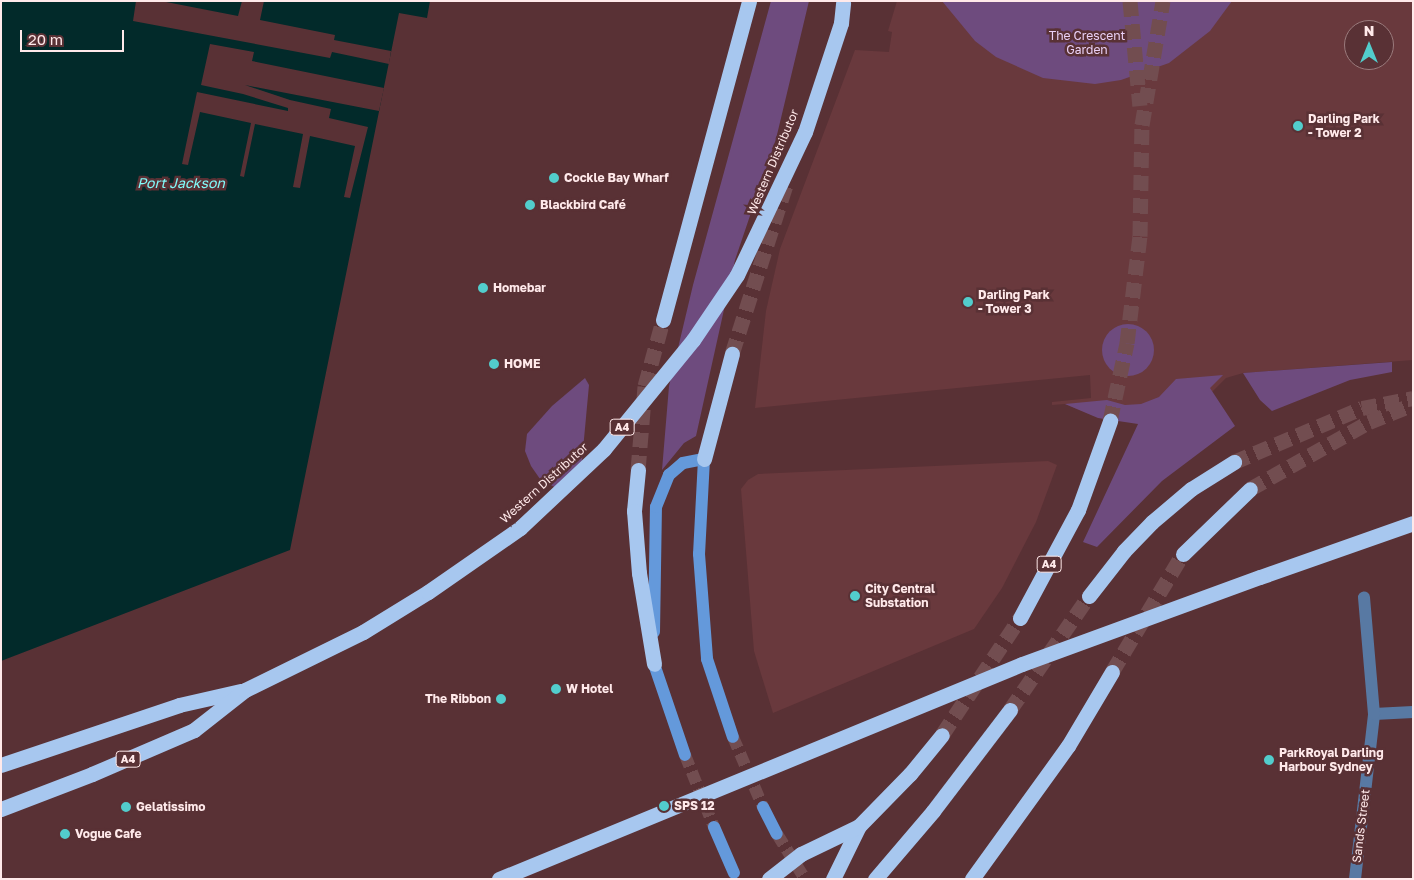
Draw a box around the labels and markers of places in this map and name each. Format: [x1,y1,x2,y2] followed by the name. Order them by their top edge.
[1308,112,1380,140] place label: Darling Park - Tower 2
[1292,120,1304,132] marker: Darling Park - Tower 2
[564,171,669,185] place label: Cockle Bay Wharf
[548,172,560,184] marker: Cockle Bay Wharf
[540,198,626,212] place label: Blackbird Café
[524,199,536,211] marker: Blackbird Café
[493,281,546,295] place label: Homebar
[477,282,489,294] marker: Homebar
[978,288,1050,316] place label: Darling Park - Tower 3
[962,296,974,308] marker: Darling Park - Tower 3
[504,357,541,371] place label: HOME
[488,358,500,370] marker: HOME
[865,582,935,610] place label: City Central Substation
[849,590,861,602] marker: City Central Substation
[566,682,613,696] place label: W Hotel
[550,683,562,695] marker: W Hotel
[425,692,491,706] place label: The Ribbon
[495,693,507,705] marker: The Ribbon
[1279,746,1384,774] place label: ParkRoyal Darling Harbour Sydney
[1263,754,1275,766] marker: ParkRoyal Darling Harbour Sydney
[674,799,715,813] place label: SPS 12
[136,800,205,814] place label: Gelatissimo
[658,800,670,812] marker: SPS 12
[120,801,132,813] marker: Gelatissimo
[75,827,141,841] place label: Vogue Cafe
[59,828,71,840] marker: Vogue Cafe

